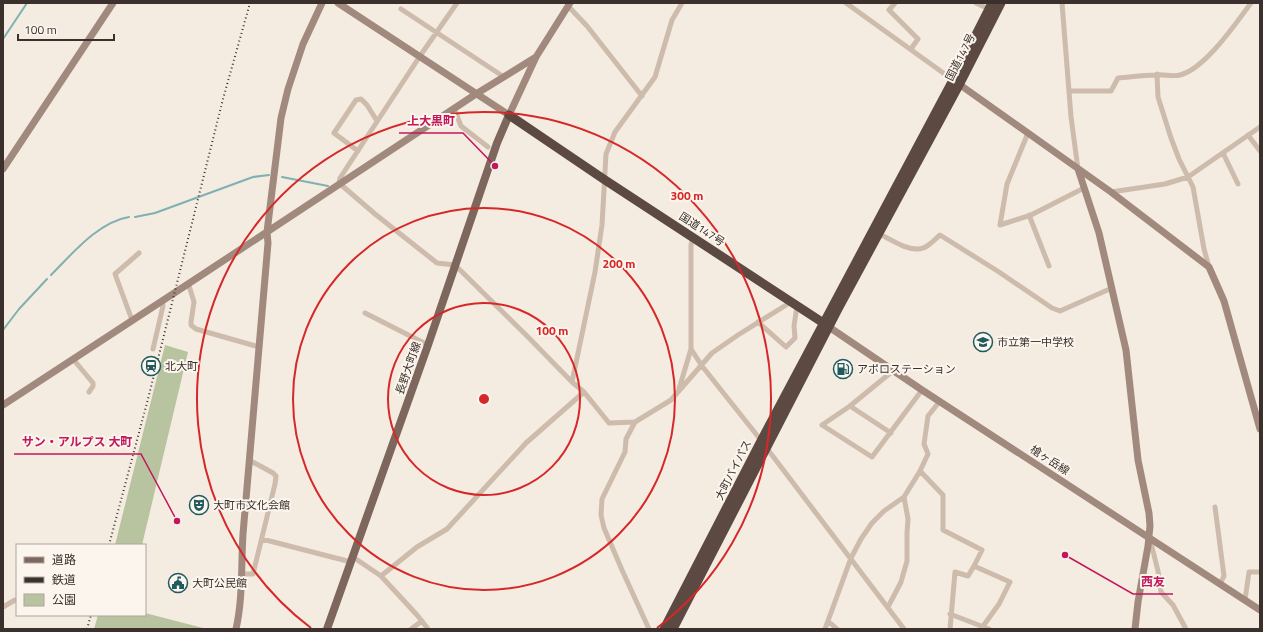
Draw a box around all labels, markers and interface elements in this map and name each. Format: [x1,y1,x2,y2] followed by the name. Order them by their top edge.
[18,16,114,42] scale bar
[24,20,57,39] text: 100 m
[941,30,979,84] street label: 国道147号
[399,109,463,133] callout: 上大黒町
[407,111,455,130] text: 上大黒町
[671,186,703,205] text: 300 m
[676,208,728,250] street label: 国道147号
[603,254,635,273] text: 200 m
[536,321,568,340] text: 100 m
[972,331,994,353] school or university icon: 市立第一中学校
[997,334,1074,350] place label: 市立第一中学校
[391,339,425,397] street label: 長野大町線
[140,355,162,377] station icon: 北大町
[165,358,198,374] place label: 北大町
[832,358,854,380] fuel station icon: アポロステーション
[857,361,956,377] place label: アポロステーション
[477,392,491,406] centre of rings
[14,430,141,454] callout: サン・アルプス 大町
[22,432,132,451] text: サン・アルプス 大町
[711,437,755,503] street label: 大町バイパス
[1027,441,1073,479] street label: 槍ヶ岳線
[188,494,210,516] theatre icon: 大町市文化会館
[213,497,290,513] place label: 大町市文化会館
[16,544,146,616] legend
[52,550,76,569] text: 道路
[52,570,76,589] text: 鉄道
[1133,570,1173,594] callout: 西友
[167,572,189,594] public building icon: 大町公民館
[1141,572,1165,591] text: 西友
[192,575,247,591] place label: 大町公民館
[52,590,76,609] text: 公園

